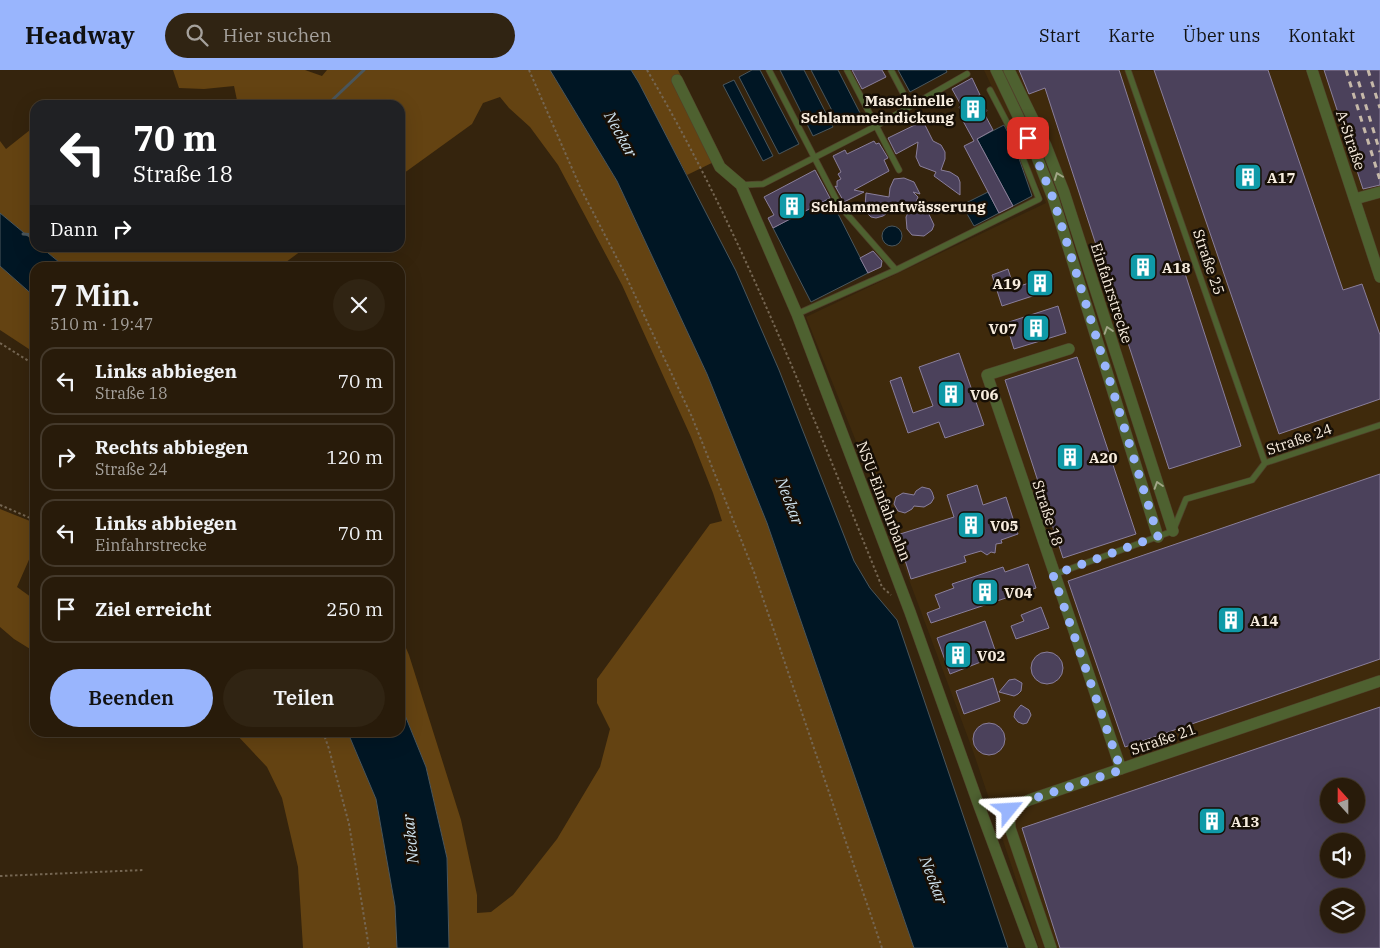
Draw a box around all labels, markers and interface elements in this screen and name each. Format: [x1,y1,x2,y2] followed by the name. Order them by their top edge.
[165,13,515,58] search box
[25,19,135,51] text: Headway
[183,21,211,49] icon: search
[223,23,332,47] text: Hier suchen
[1039,24,1080,47] text: Start
[1108,24,1155,47] text: Karte
[1183,24,1260,47] text: Über uns
[1288,24,1355,47] text: Kontakt
[801,91,954,127] place label: Maschinelle Schlammeindickung
[958,94,988,124] building icon: Maschinelle Schlammeindickung
[600,107,642,161] water label: Neckar
[1332,108,1370,172] street label: A-Straße
[133,115,217,161] text: 70 m
[1007,117,1049,159] pin
[50,120,115,185] icon: left
[1014,124,1042,152] icon: arrive
[133,159,233,188] text: Straße 18
[1233,162,1263,192] building icon: A17
[1267,168,1296,187] place label: A17
[1053,172,1064,181] one-way arrow
[777,191,807,221] building icon: Schlammentwässerung
[811,197,986,216] place label: Schlammentwässerung
[108,215,136,243] icon: right
[50,217,98,241] text: Dann
[1189,227,1229,297] street label: Straße 25
[1087,240,1137,346] street label: Einfahrstrecke
[1128,252,1158,282] building icon: A18
[1162,258,1191,277] place label: A18
[1025,268,1055,298] building icon: A19
[993,274,1021,293] place label: A19
[50,275,140,314] text: 7 Min.
[333,279,385,331] button: close
[1021,313,1051,343] building icon: V07
[50,314,153,334] text: 510 m · 19:47
[989,319,1017,338] place label: V07
[1104,326,1114,335] one-way arrow
[95,359,237,383] text: Links abbiegen
[52,367,80,395] icon: left
[338,369,383,393] text: 70 m
[936,379,966,409] building icon: V06
[95,383,168,403] text: Straße 18
[970,385,998,404] place label: V06
[1264,419,1334,459] street label: Straße 24
[95,435,249,459] text: Rechts abbiegen
[852,438,916,564] street label: NSU-Einfahrbahn
[1055,442,1085,472] building icon: A20
[52,443,80,471] icon: right
[326,445,383,469] text: 120 m
[1089,448,1118,467] place label: A20
[95,459,168,479] text: Straße 24
[771,473,809,529] water label: Neckar
[1028,478,1068,548] street label: Straße 18
[1154,481,1164,489] one-way arrow
[956,510,986,540] building icon: V05
[95,511,237,535] text: Links abbiegen
[990,516,1018,535] place label: V05
[52,519,80,547] icon: left
[338,521,383,545] text: 70 m
[95,535,207,555] text: Einfahrstrecke
[970,577,1000,607] building icon: V04
[1004,583,1032,602] place label: V04
[52,595,80,623] icon: arrive
[95,597,211,621] text: Ziel erreicht
[326,597,383,621] text: 250 m
[1216,605,1246,635] building icon: A14
[1250,611,1279,630] place label: A14
[943,640,973,670] building icon: V02
[977,646,1005,665] place label: V02
[50,669,213,727] button: Beenden
[223,669,385,727] button: Teilen
[1128,719,1198,759] street label: Straße 21
[1320,778,1365,822] north arrow
[1320,778,1365,933] map controls
[982,783,1034,835] position arrow
[1197,806,1227,836] building icon: A13
[397,812,423,866] water label: Neckar
[1231,812,1260,831] place label: A13
[1320,833,1365,878] button: sound
[915,852,953,908] water label: Neckar
[1320,888,1365,933] button: layers

